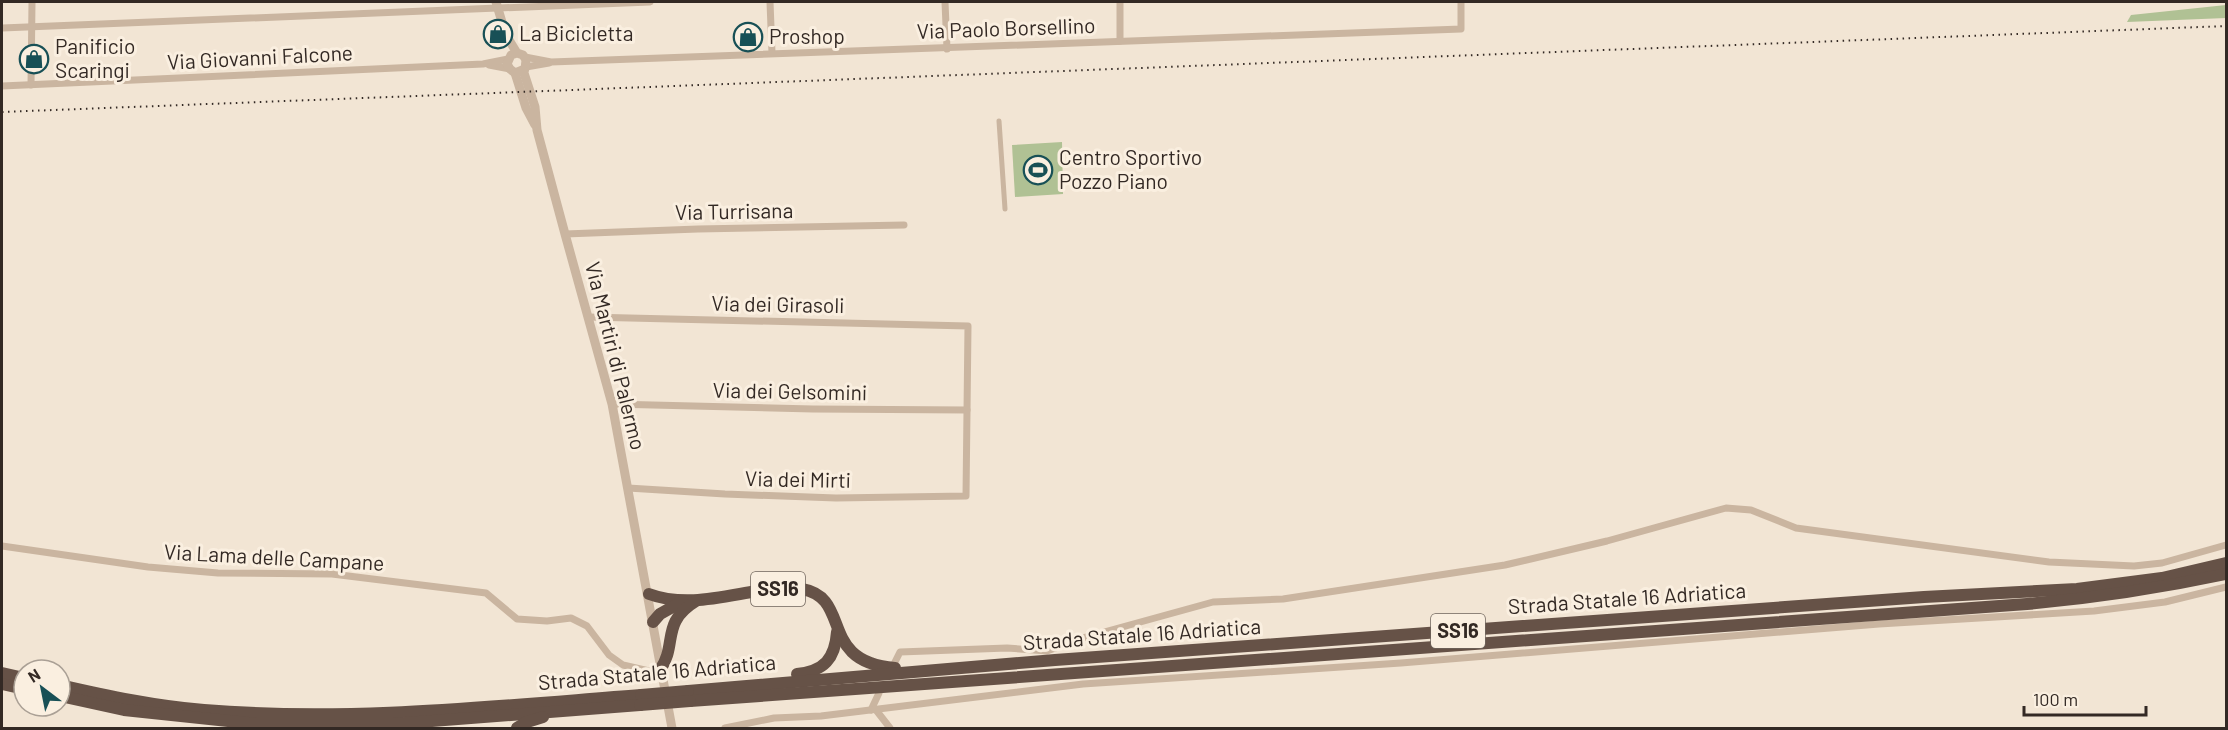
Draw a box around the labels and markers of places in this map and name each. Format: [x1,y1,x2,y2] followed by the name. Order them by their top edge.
[482,18,514,50] shop icon: La Bicicletta
[519,20,633,45] place label: La Bicicletta
[732,21,764,53] shop icon: Proshop
[769,23,845,48] place label: Proshop
[55,33,135,82] place label: Panificio Scaringi
[18,43,50,75] shop icon: Panificio Scaringi
[1059,144,1202,193] place label: Centro Sportivo Pozzo Piano
[1022,154,1054,186] sports icon: Centro Sportivo Pozzo Piano

